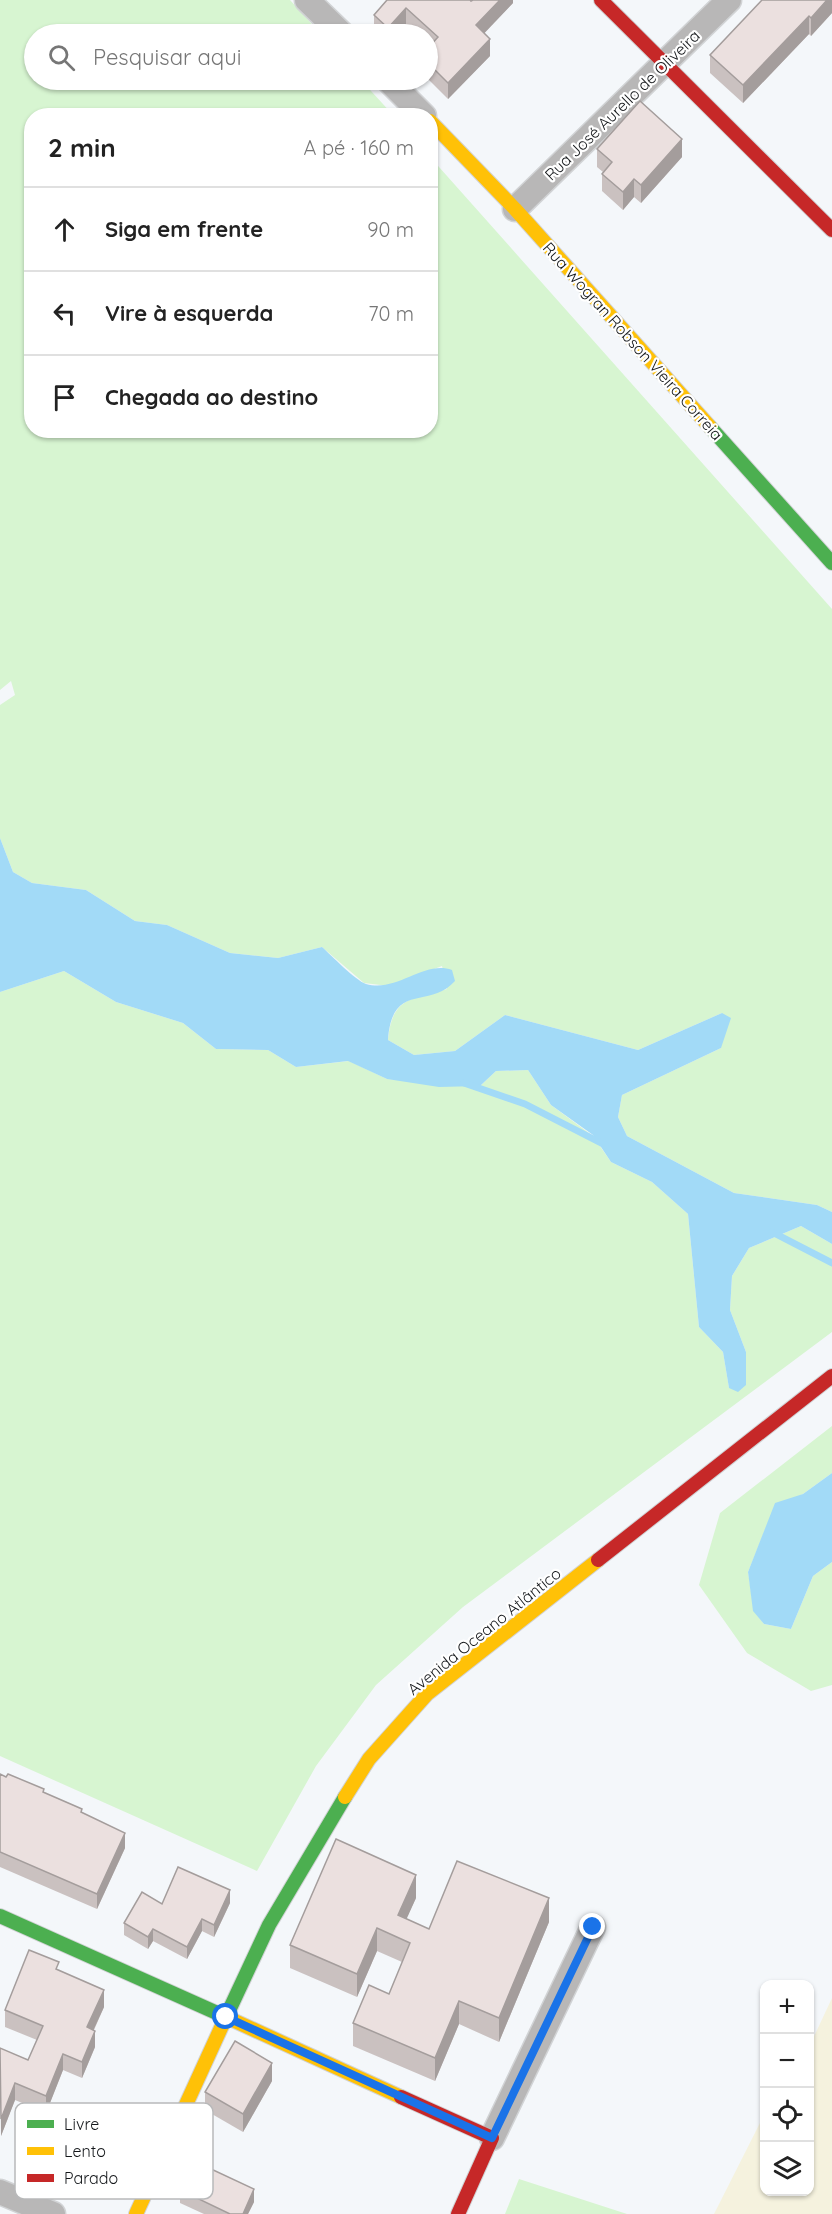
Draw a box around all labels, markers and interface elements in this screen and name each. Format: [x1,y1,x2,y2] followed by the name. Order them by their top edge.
[24,24,438,90] search box
[540,26,704,184] street label: Rua José Aurello de Oliveira
[45,41,78,74] icon: search
[93,43,241,71] text: Pesquisar aqui
[48,131,116,164] text: 2 min
[304,135,414,160] text: A pé · 160 m
[48,213,81,246] icon: ahead
[105,215,263,243] text: Siga em frente
[367,217,414,242] text: 90 m
[539,238,727,444] street label: Rua Wogran Robson Vieira Correia
[48,297,81,330] icon: left
[105,299,273,327] text: Vire à esquerda
[368,301,414,326] text: 70 m
[48,381,81,414] icon: arrive
[105,383,318,411] text: Chegada ao destino
[403,1563,565,1699] street label: Avenida Oceano Atlântico
[579,1913,605,1939] route end
[760,1980,814,2196] map controls
[760,1980,814,2034] button: +
[212,2003,238,2029] route start
[760,2034,814,2088] button: −
[760,2088,814,2142] button: locate
[15,2103,213,2199] legend
[64,2114,99,2134] text: Livre
[64,2141,106,2161] text: Lento
[760,2142,814,2196] button: layers
[64,2168,118,2188] text: Parado

